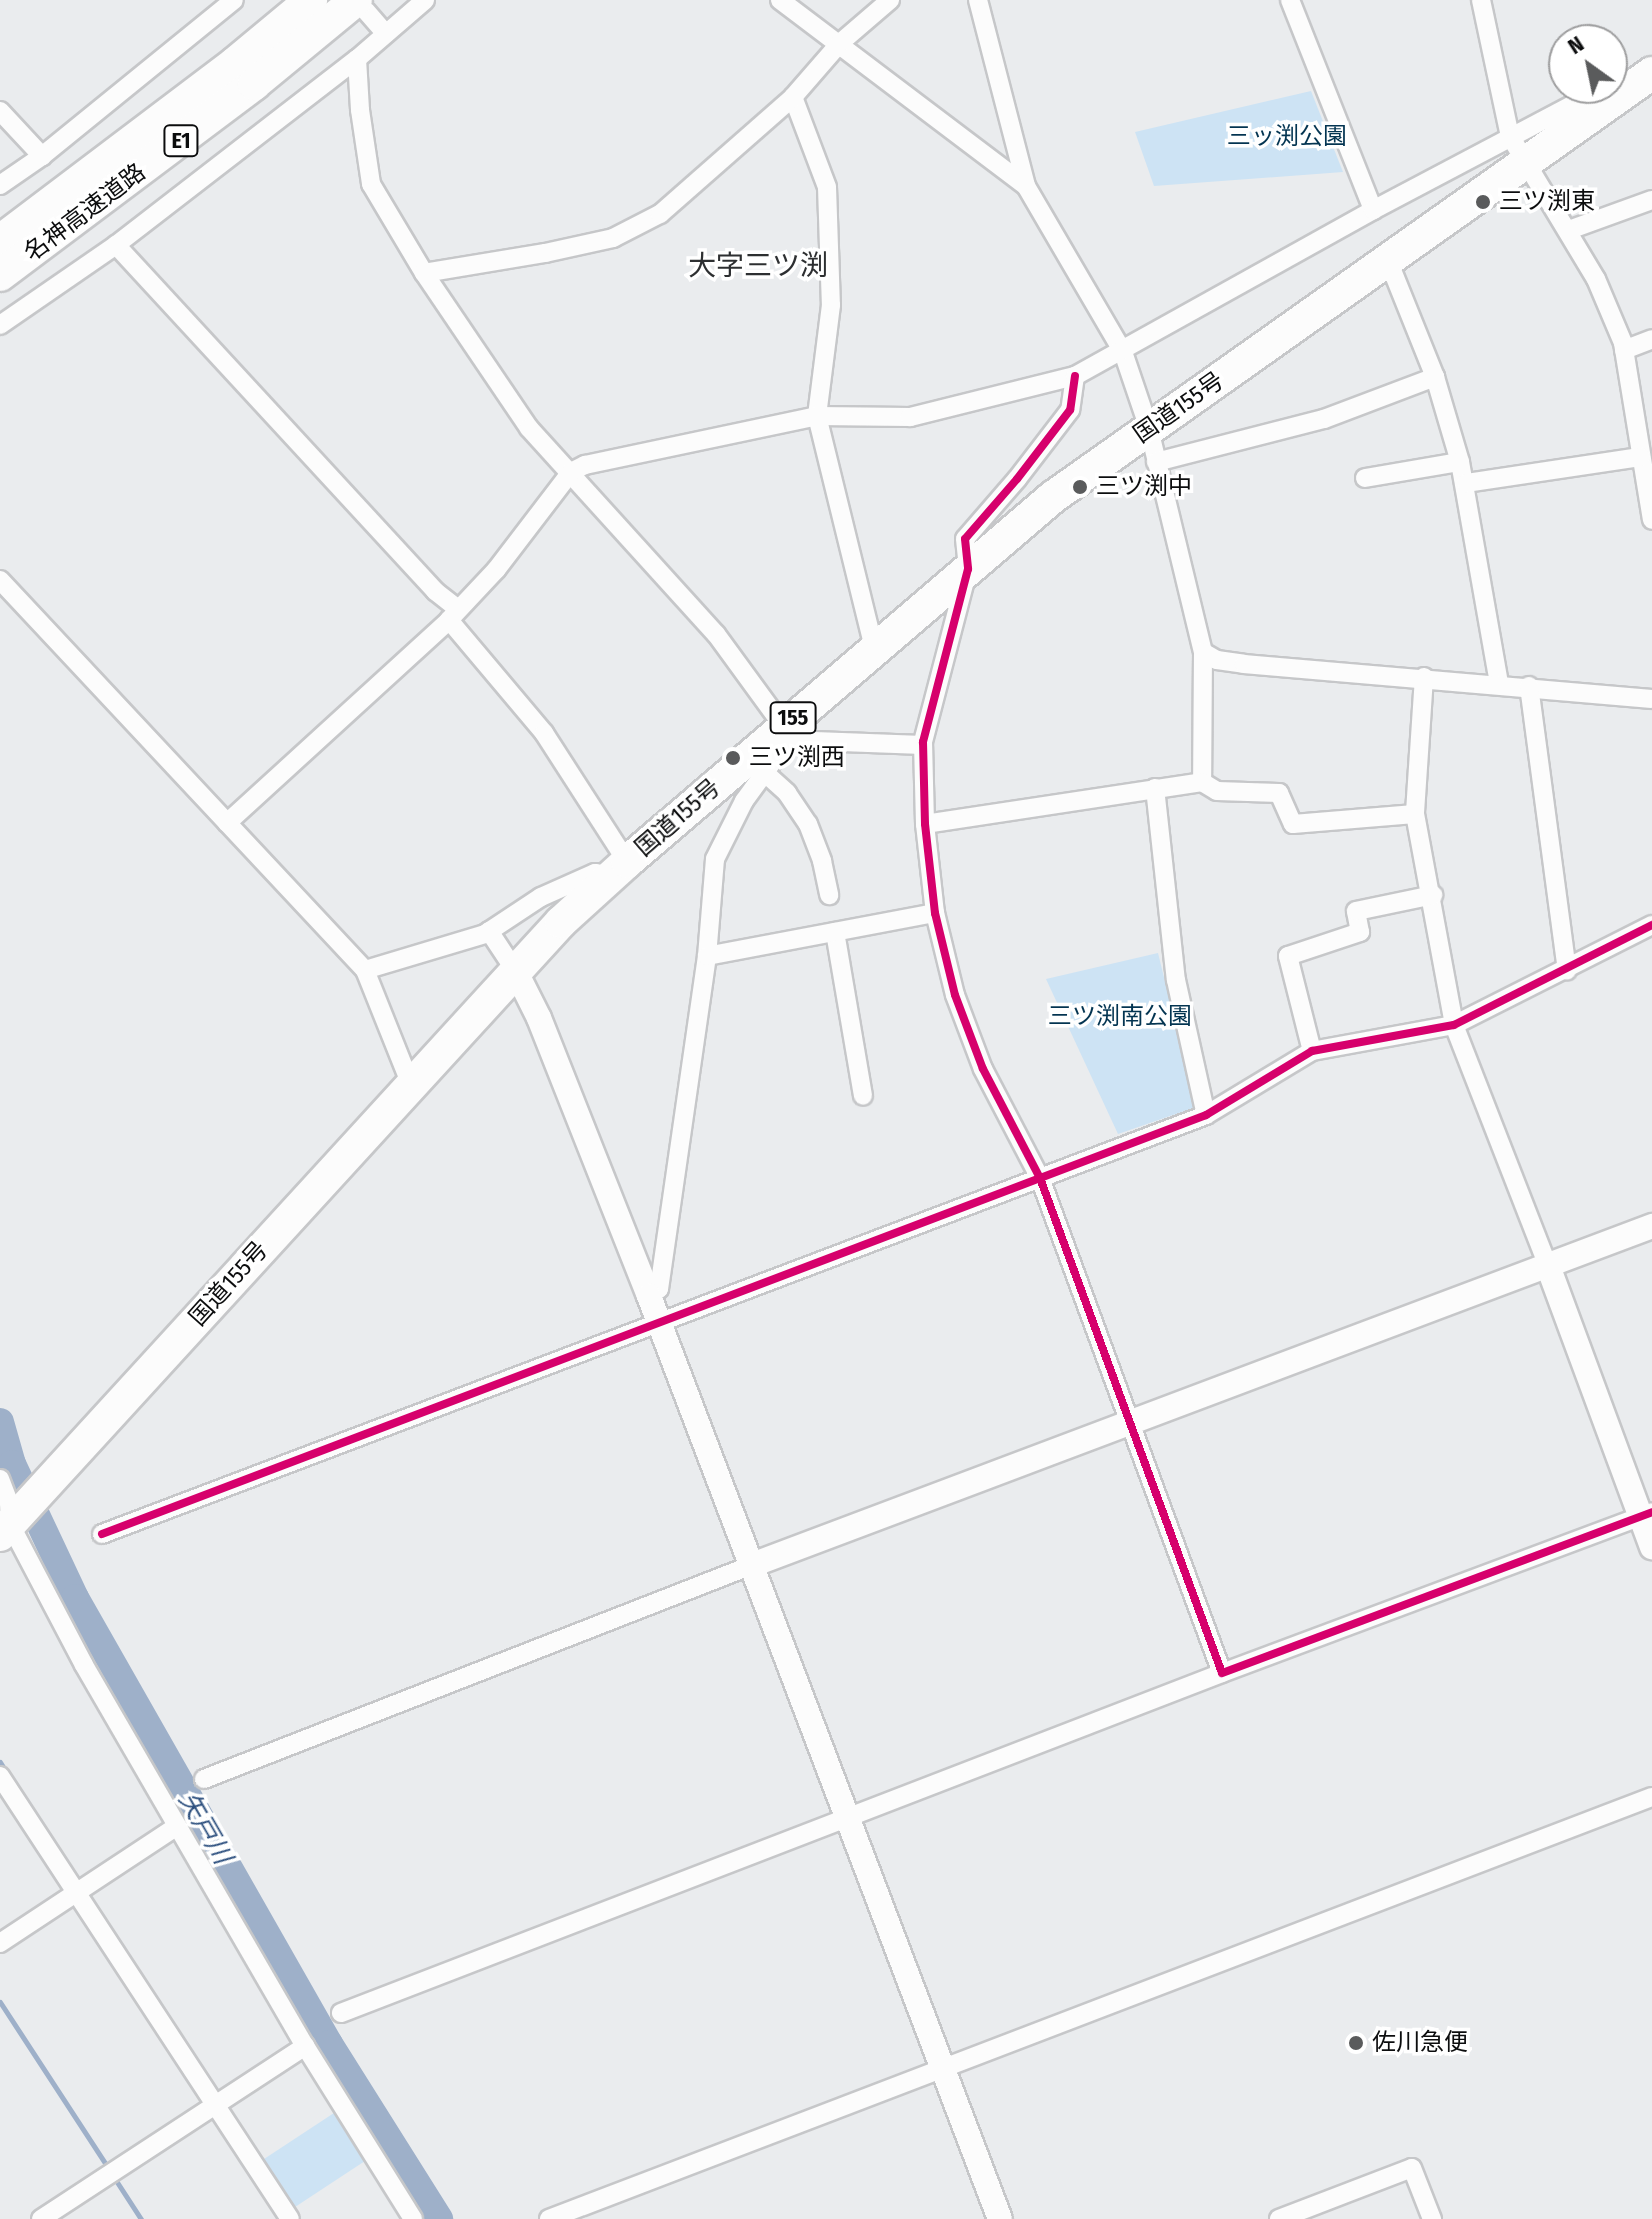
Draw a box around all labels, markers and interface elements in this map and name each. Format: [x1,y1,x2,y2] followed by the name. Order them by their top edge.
[1548,24,1628,104] north arrow
[1563,30,1589,60] text: N
[163,123,199,159] road number: E1
[1227,123,1347,151] park label: 三ッ渕公園
[19,158,151,268] street label: 名神高速道路
[1499,188,1595,216] place label: 三ツ渕東
[1474,193,1492,211] marker: 三ツ渕東
[688,249,828,283] district label: 大字三ツ渕
[1128,367,1230,449] street label: 国道155号
[1096,473,1192,501] place label: 三ツ渕中
[1071,478,1089,496] marker: 三ツ渕中
[769,700,817,736] road number: 155
[749,744,845,772] place label: 三ツ渕西
[724,749,742,767] marker: 三ツ渕西
[630,773,726,863] street label: 国道155号
[1048,1003,1192,1031] park label: 三ツ渕南公園
[184,1236,274,1332] street label: 国道155号
[172,1786,238,1870] water label: 矢戸川
[1372,2029,1468,2057] place label: 佐川急便
[1347,2034,1365,2052] marker: 佐川急便

